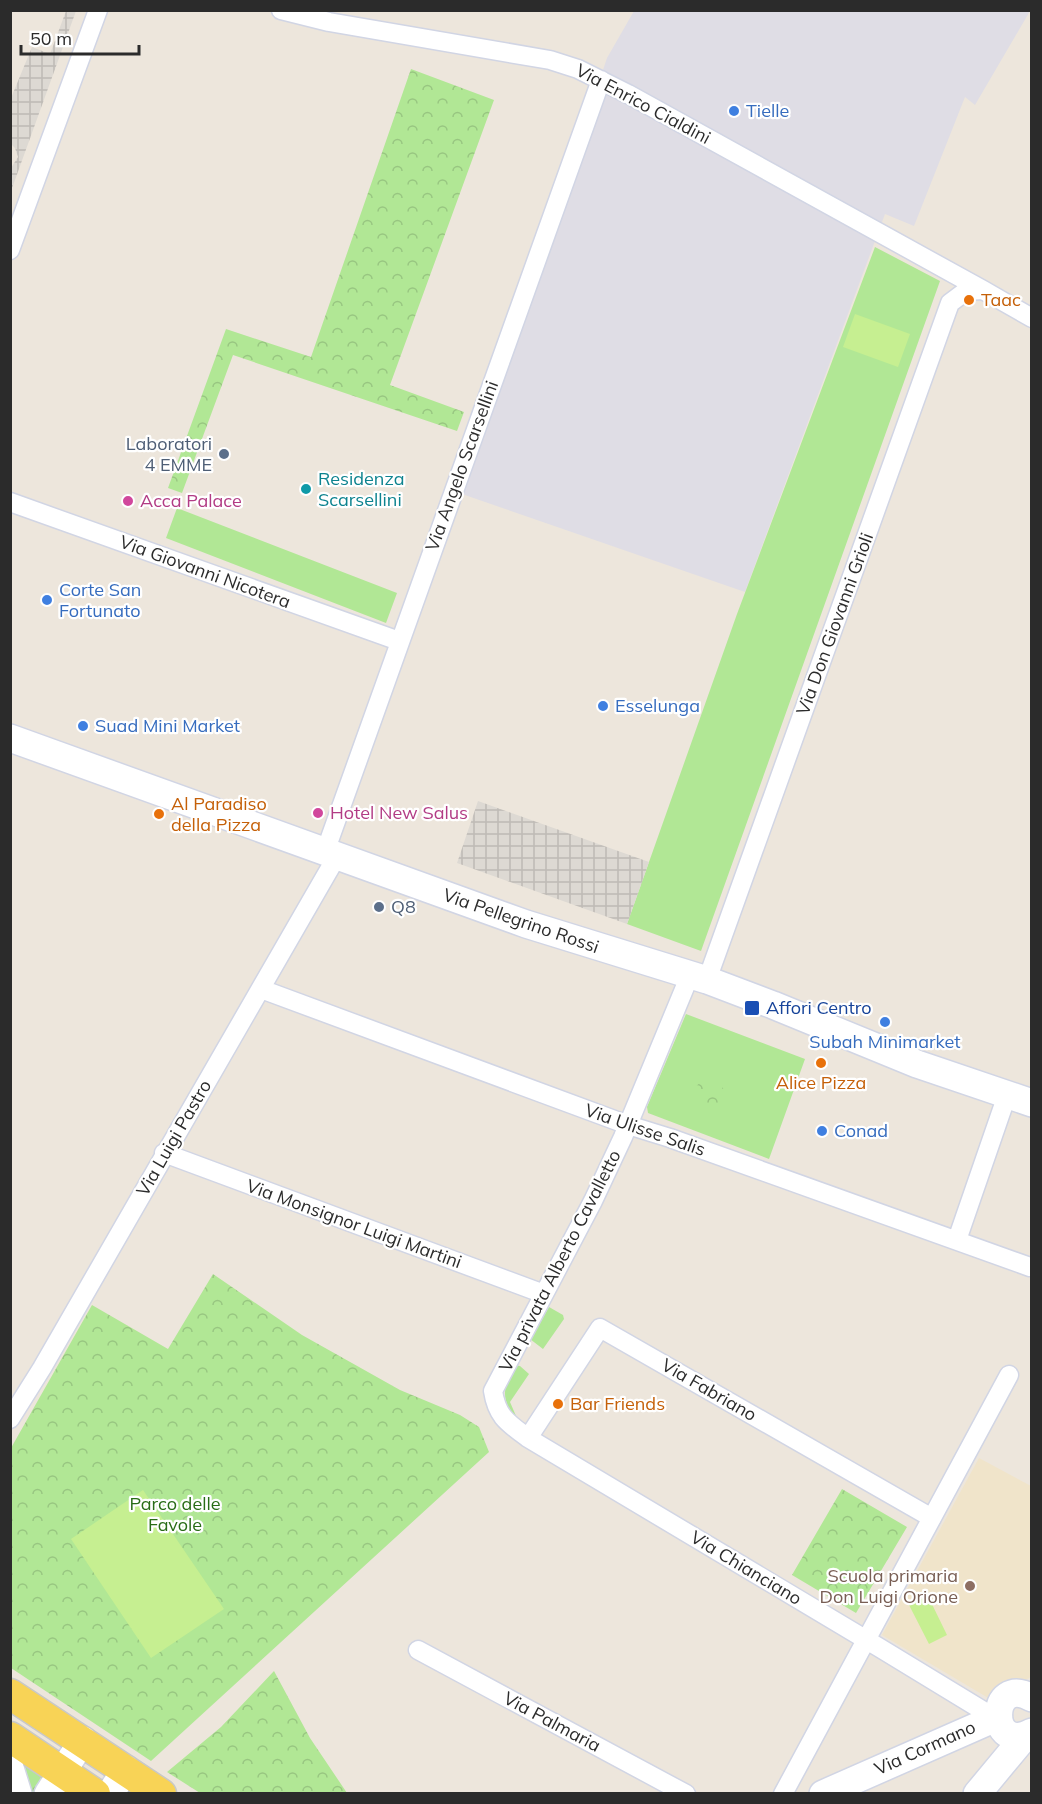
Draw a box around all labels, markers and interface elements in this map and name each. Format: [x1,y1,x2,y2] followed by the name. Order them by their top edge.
[21,18,140,56] scale bar
[30,27,72,50] text: 50 m
[572,58,715,149] street label: Via Enrico Cialdini
[746,99,789,122] place label: Tielle
[727,104,741,118] marker: Tielle
[981,288,1021,311] place label: Taac
[962,293,976,307] marker: Taac
[420,377,503,554] street label: Via Angelo Scarsellini
[126,432,212,476] place label: Laboratori 4 EMME
[217,447,231,461] marker: Laboratori 4 EMME
[318,467,404,511] place label: Residenza Scarsellini
[299,482,313,496] marker: Residenza Scarsellini
[140,489,242,512] place label: Acca Palace
[121,494,135,508] marker: Acca Palace
[117,530,294,613] street label: Via Giovanni Nicotera
[791,530,878,718] street label: Via Don Giovanni Grioli
[59,578,141,622] place label: Corte San Fortunato
[40,593,54,607] marker: Corte San Fortunato
[615,694,700,717] place label: Esselunga
[596,699,610,713] marker: Esselunga
[95,714,240,737] place label: Suad Mini Market
[76,719,90,733] marker: Suad Mini Market
[171,792,267,836] place label: Al Paradiso della Pizza
[330,801,468,824] place label: Hotel New Salus
[311,806,325,820] marker: Hotel New Salus
[152,807,166,821] marker: Al Paradiso della Pizza
[440,883,602,958] street label: Via Pellegrino Rossi
[391,895,416,918] place label: Q8
[372,900,386,914] marker: Q8
[766,996,872,1019] place label: Affori Centro
[743,999,761,1017] marker: Affori Centro
[878,1015,892,1029] marker: Subah Minimarket
[809,1030,961,1053] place label: Subah Minimarket
[814,1056,828,1070] marker: Alice Pizza
[776,1071,866,1094] place label: Alice Pizza
[131,1076,216,1200] street label: Via Luigi Pastro
[582,1098,708,1161] street label: Via Ulisse Salis
[834,1119,888,1142] place label: Conad
[815,1124,829,1138] marker: Conad
[493,1146,626,1376] street label: Via privata Alberto Cavalletto
[243,1174,465,1273] street label: Via Monsignor Luigi Martini
[658,1353,761,1426] street label: Via Fabriano
[570,1392,665,1415] place label: Bar Friends
[551,1397,565,1411] marker: Bar Friends
[129,1492,221,1536] park label: Parco delle Favole
[686,1525,806,1610] street label: Via Chianciano
[820,1564,958,1608] place label: Scuola primaria Don Luigi Orione
[963,1579,977,1593] marker: Scuola primaria Don Luigi Orione
[500,1686,605,1757] street label: Via Palmaria
[871,1715,979,1780] street label: Via Cormano

